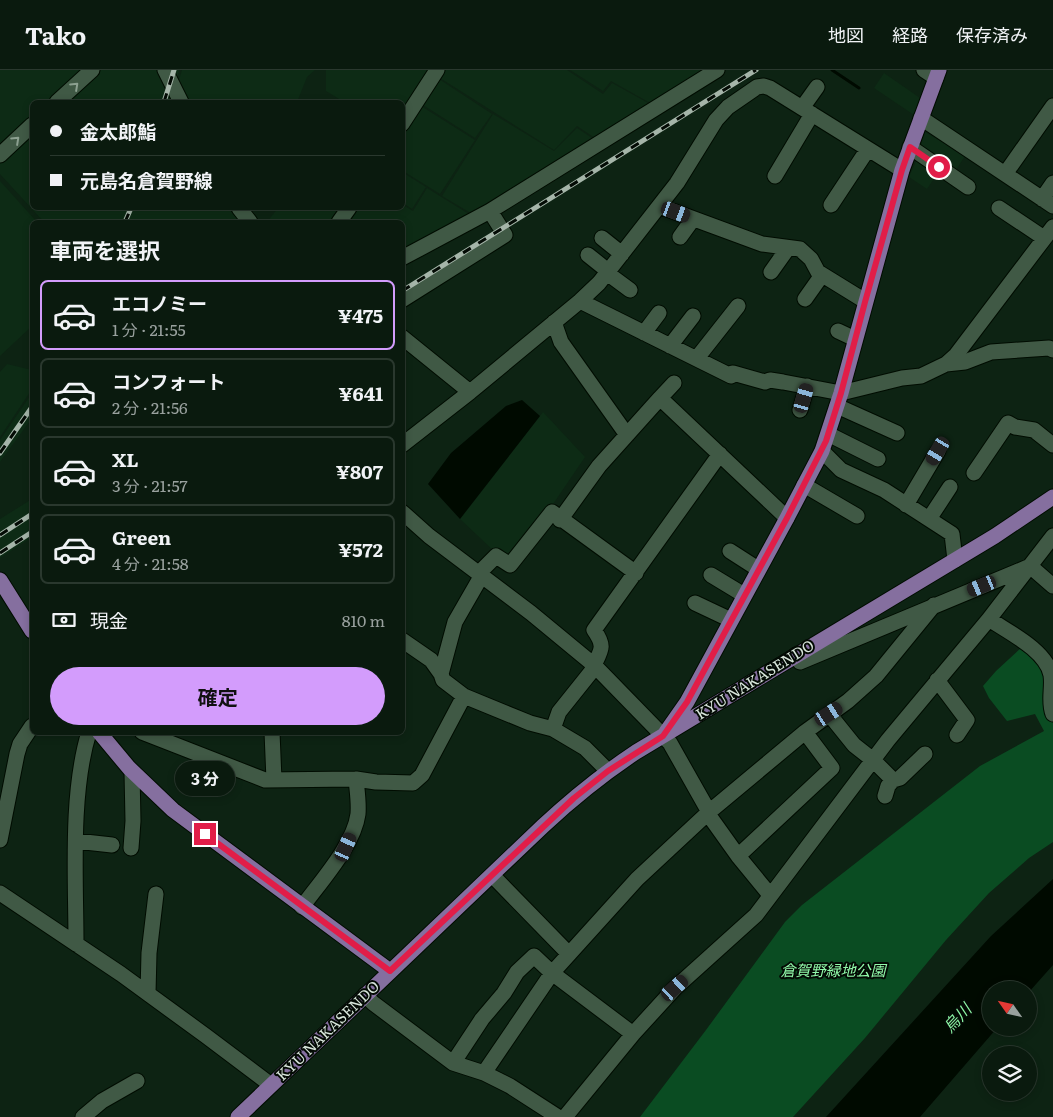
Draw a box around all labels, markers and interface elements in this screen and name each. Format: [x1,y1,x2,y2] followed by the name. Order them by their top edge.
[25,17,86,52] text: Tako
[828,21,864,48] text: 地図
[892,21,928,48] text: 経路
[956,21,1028,48] text: 保存済み
[69,83,78,92] one-way arrow
[80,117,156,145] text: 金太郎鮨
[11,137,20,146] one-way arrow
[928,156,950,178] route start
[80,166,213,194] text: 元島名倉賀野線
[659,200,692,224] car
[50,233,160,266] text: 車両を選択
[112,289,207,317] text: エコノミー
[52,293,97,338] icon: car
[338,301,383,329] text: ¥475
[112,317,186,341] text: 1 分 · 21:55
[112,367,225,395] text: コンフォート
[52,371,97,416] icon: car
[338,379,383,407] text: ¥641
[792,382,815,414] car
[112,395,188,419] text: 2 分 · 21:56
[923,434,952,468] car
[112,445,139,473] text: XL
[52,449,97,494] icon: car
[336,457,383,485] text: ¥807
[112,473,188,497] text: 3 分 · 21:57
[112,523,171,551] text: Green
[52,527,97,572] icon: car
[338,535,383,563] text: ¥572
[112,551,189,575] text: 4 分 · 21:58
[965,573,998,599] car
[50,606,78,634] icon: cash
[90,606,128,634] text: 現金
[342,608,385,632] text: 810 m
[690,633,818,725] street label: KYU NAKASENDO
[50,667,385,725] button: 確定
[812,700,845,728] car
[175,762,235,796] callout: 3 分
[191,766,219,790] text: 3 分
[194,823,216,845] route end
[333,830,358,864] car
[780,958,887,981] park label: 倉賀野緑地公園
[658,972,691,1004] car
[270,974,384,1085] street label: KYU NAKASENDO
[982,981,1038,1036] north arrow
[982,981,1037,1101] map controls
[937,996,977,1037] water label: 烏川
[982,1046,1037,1101] button: layers

